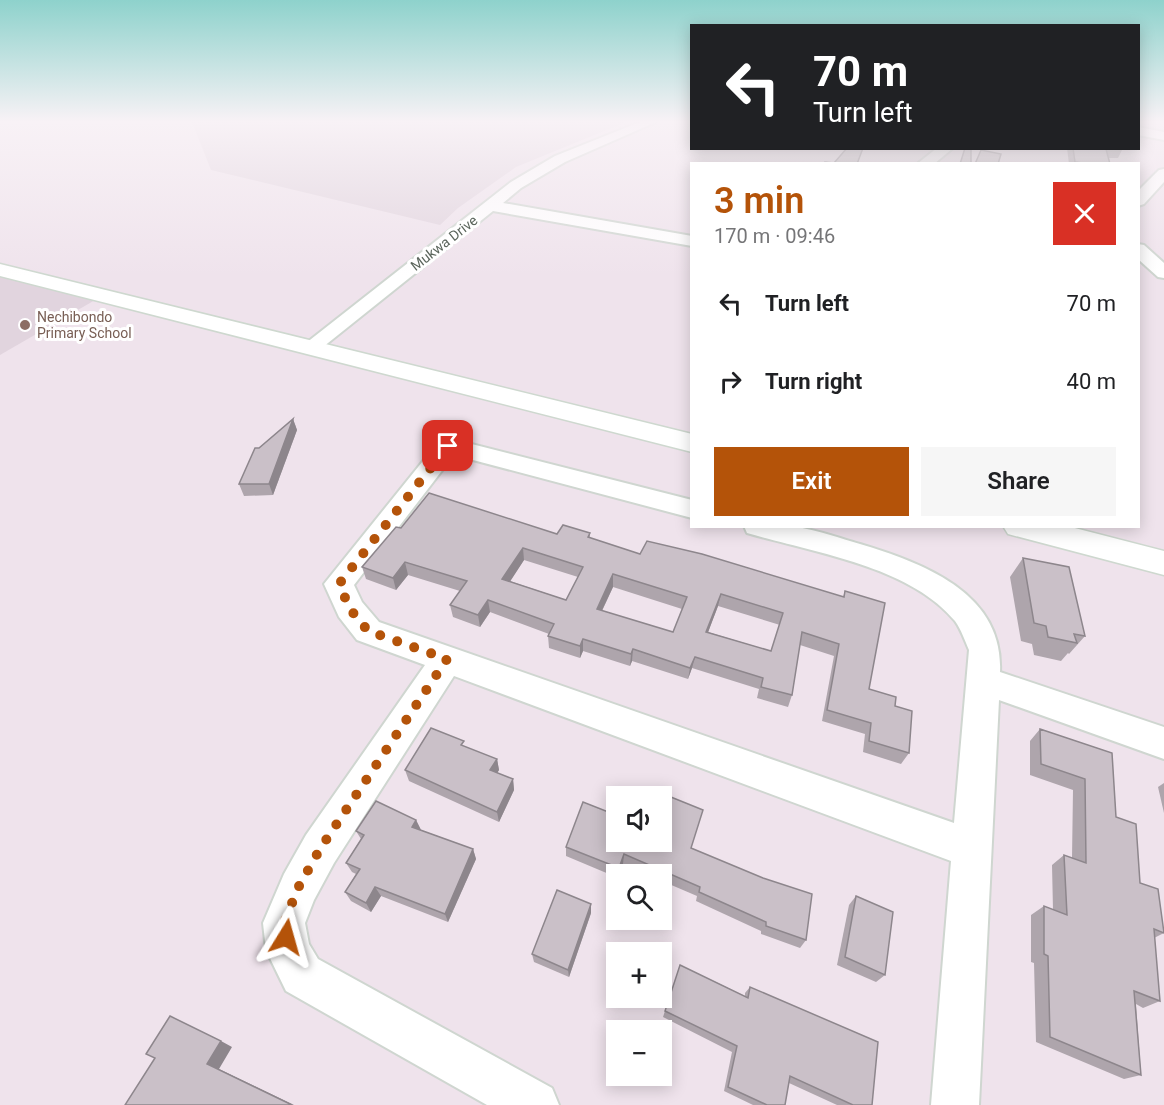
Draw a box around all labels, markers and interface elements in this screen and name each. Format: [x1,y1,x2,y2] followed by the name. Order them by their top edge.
[813,47,908,96] text: 70 m
[714,48,792,126] icon: left
[813,97,913,129] text: Turn left
[714,180,804,222] text: 3 min
[1053,182,1116,245] button: close
[408,212,480,274] street label: Mukwa Drive
[714,224,835,248] text: 170 m · 09:46
[714,287,747,320] icon: left
[765,291,849,316] text: Turn left
[1067,291,1116,316] text: 70 m
[37,309,132,341] place label: Nechibondo Primary School
[18,318,32,332] marker: Nechibondo Primary School
[714,365,747,398] icon: right
[765,369,862,394] text: Turn right
[1067,369,1116,394] text: 40 m
[422,420,473,471] pin
[431,429,464,462] icon: arrive
[714,447,909,516] button: Exit
[921,447,1116,516] button: Share
[606,786,672,1086] map controls
[606,786,672,852] button: sound
[606,864,672,930] button: search
[254,905,318,969] position arrow
[606,942,672,1008] button: +
[606,1020,672,1086] button: −

